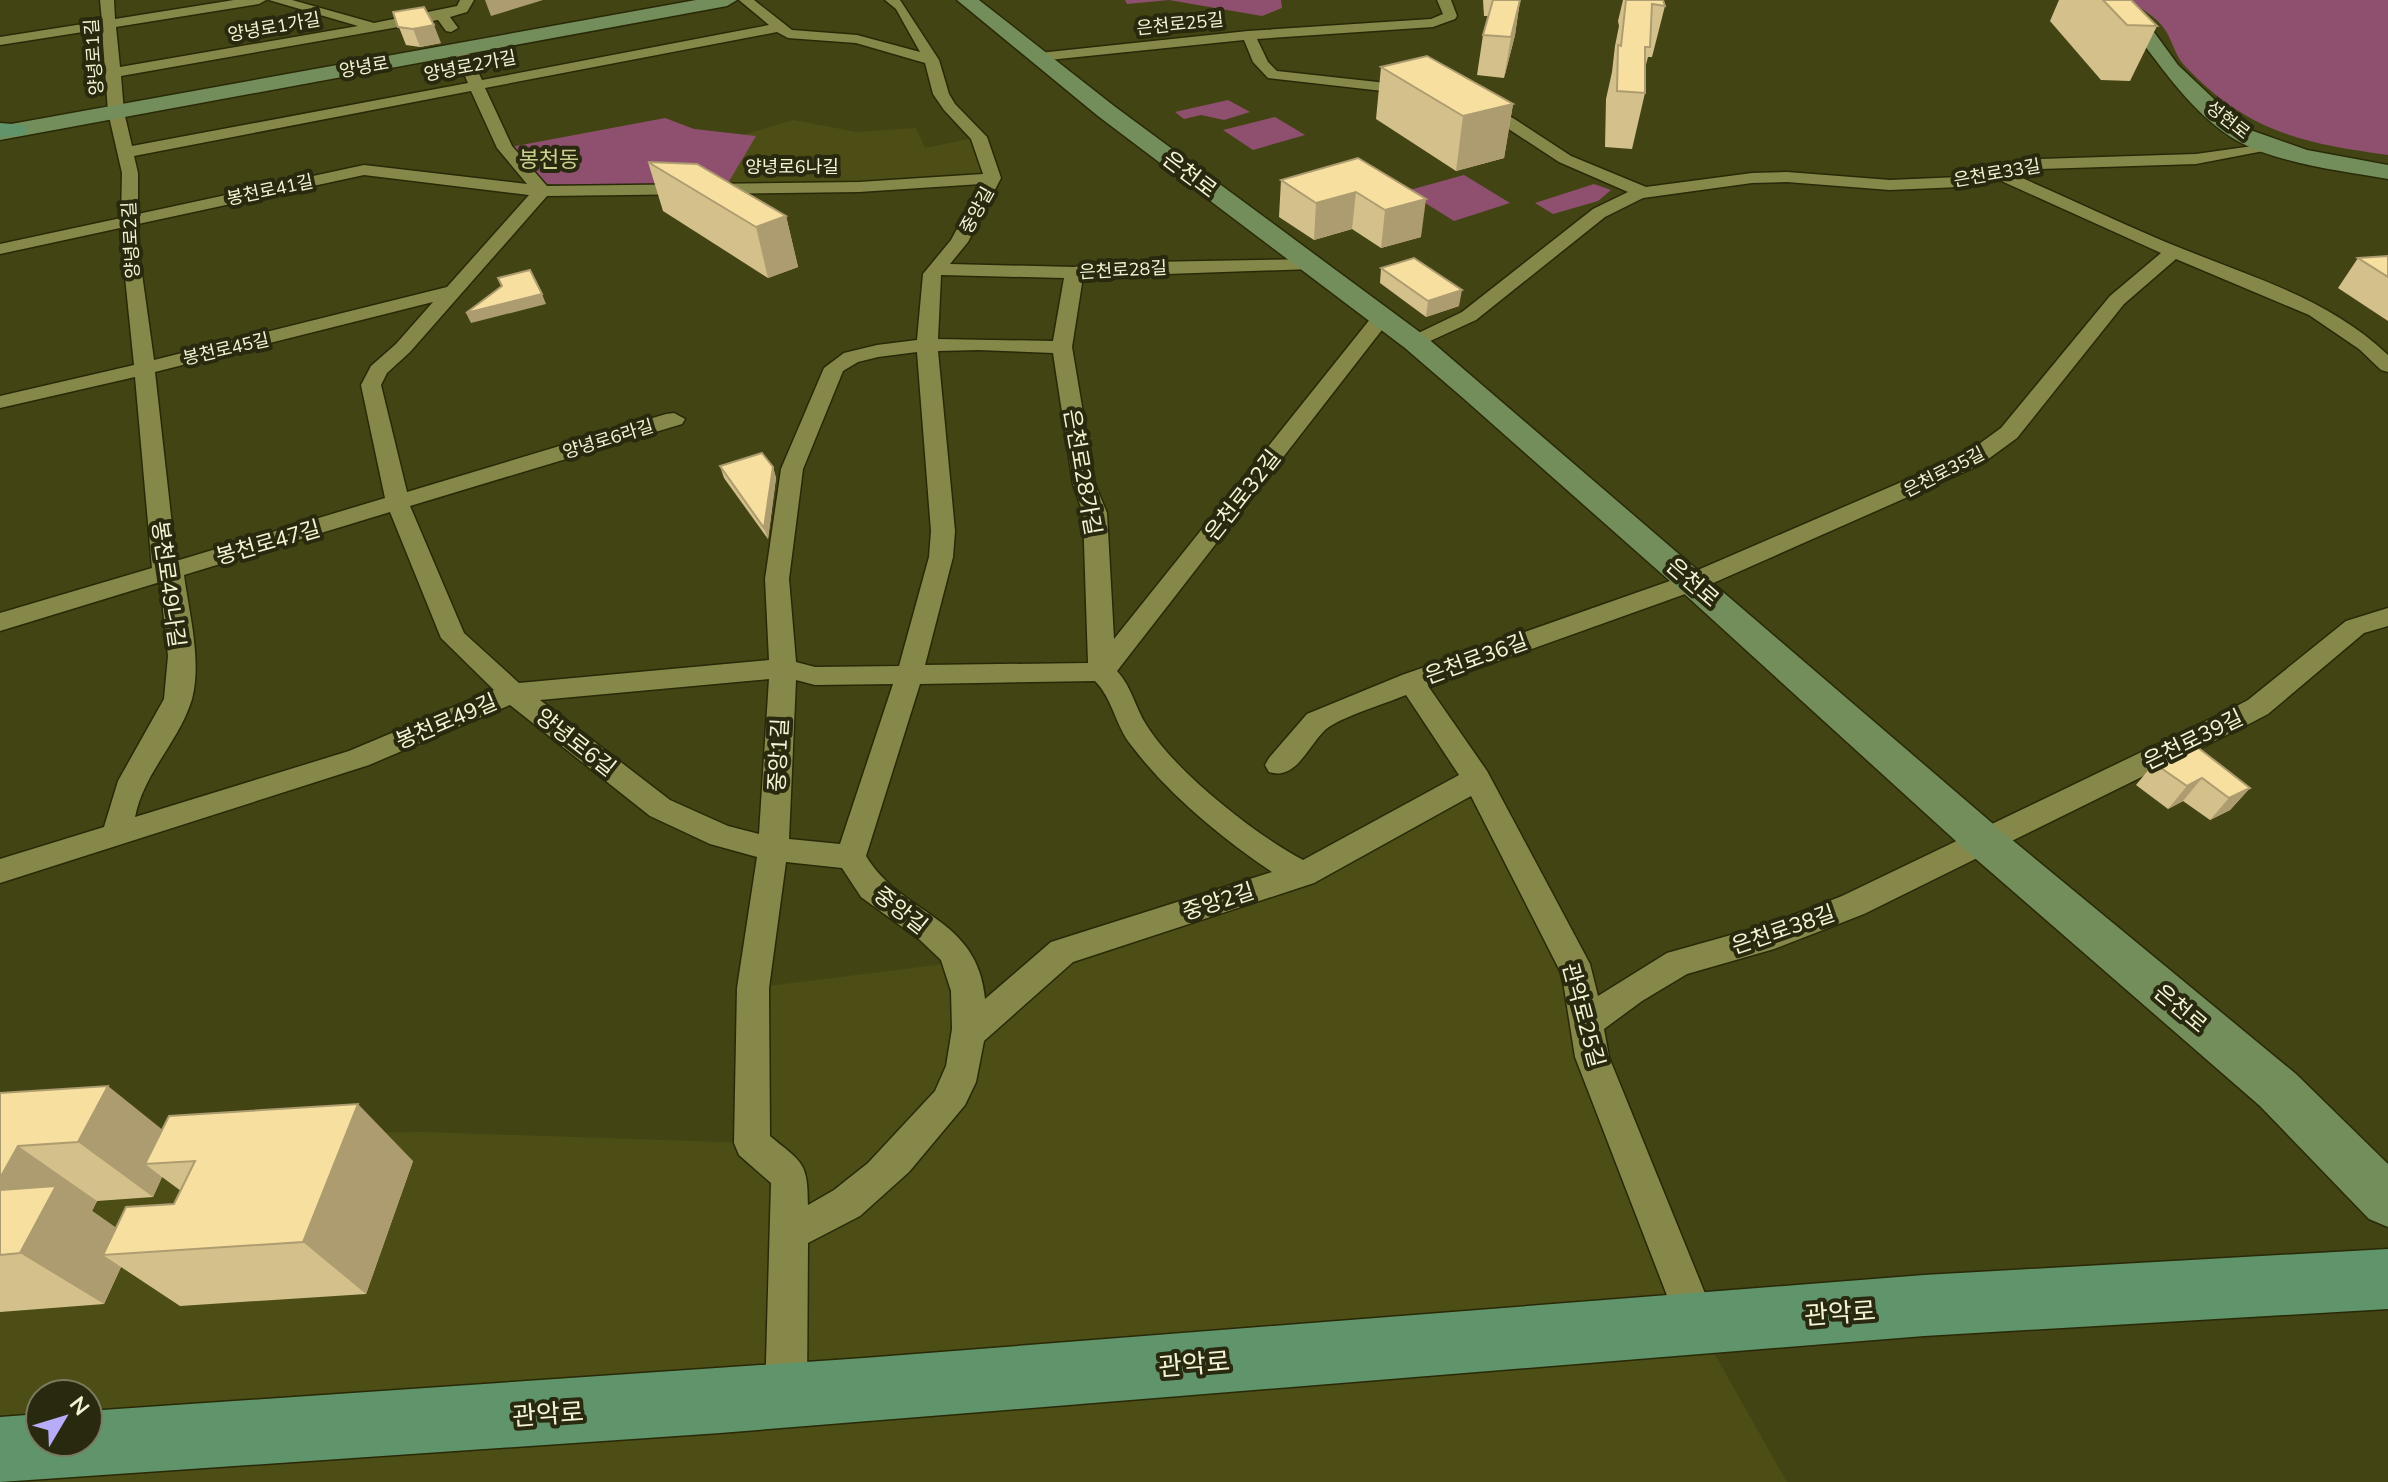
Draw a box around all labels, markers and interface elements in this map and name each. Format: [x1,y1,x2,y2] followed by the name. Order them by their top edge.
[226,7,322,47] street label: 양녕로1가길
[1135,7,1225,41] street label: 은천로25길
[79,18,109,96] street label: 양녕로1길
[422,45,518,87] street label: 양녕로2가길
[337,51,391,83] street label: 양녕로
[2201,95,2255,145] street label: 성현로
[519,145,579,175] district label: 봉천동
[1156,145,1223,205] street label: 은천로
[1952,154,2042,192] street label: 은천로33길
[745,155,839,179] street label: 양녕로6나길
[225,169,315,211] street label: 봉천로41길
[954,182,1000,238] street label: 중앙길
[117,201,145,279] street label: 양녕로2길
[1079,256,1167,284] street label: 은천로28길
[181,327,271,371] street label: 봉천로45길
[1056,407,1108,538] street label: 은천로28가길
[560,414,656,464] street label: 양녕로6라길
[1899,441,1989,503] street label: 은천로35길
[1198,444,1288,547] street label: 은천로32길
[213,514,324,572] street label: 봉천로47길
[144,519,192,649] street label: 봉천로49나길
[1660,552,1725,614] street label: 은천로
[1421,626,1532,691] street label: 은천로36길
[391,687,502,757] street label: 봉천로49길
[529,702,622,784] street label: 양녕로6길
[2139,703,2248,777] street label: 은천로39길
[762,717,796,793] street label: 중앙1길
[1179,876,1258,928] street label: 중앙2길
[867,880,934,941] street label: 중앙길
[1728,898,1839,962] street label: 은천로38길
[1555,960,1611,1071] street label: 관악로25길
[2147,978,2213,1040] street label: 은천로
[1803,1294,1877,1333] street label: 관악로
[1157,1344,1231,1385] street label: 관악로
[24,1378,104,1458] north arrow
[62,1391,96,1422] text: N
[511,1395,585,1434] street label: 관악로

